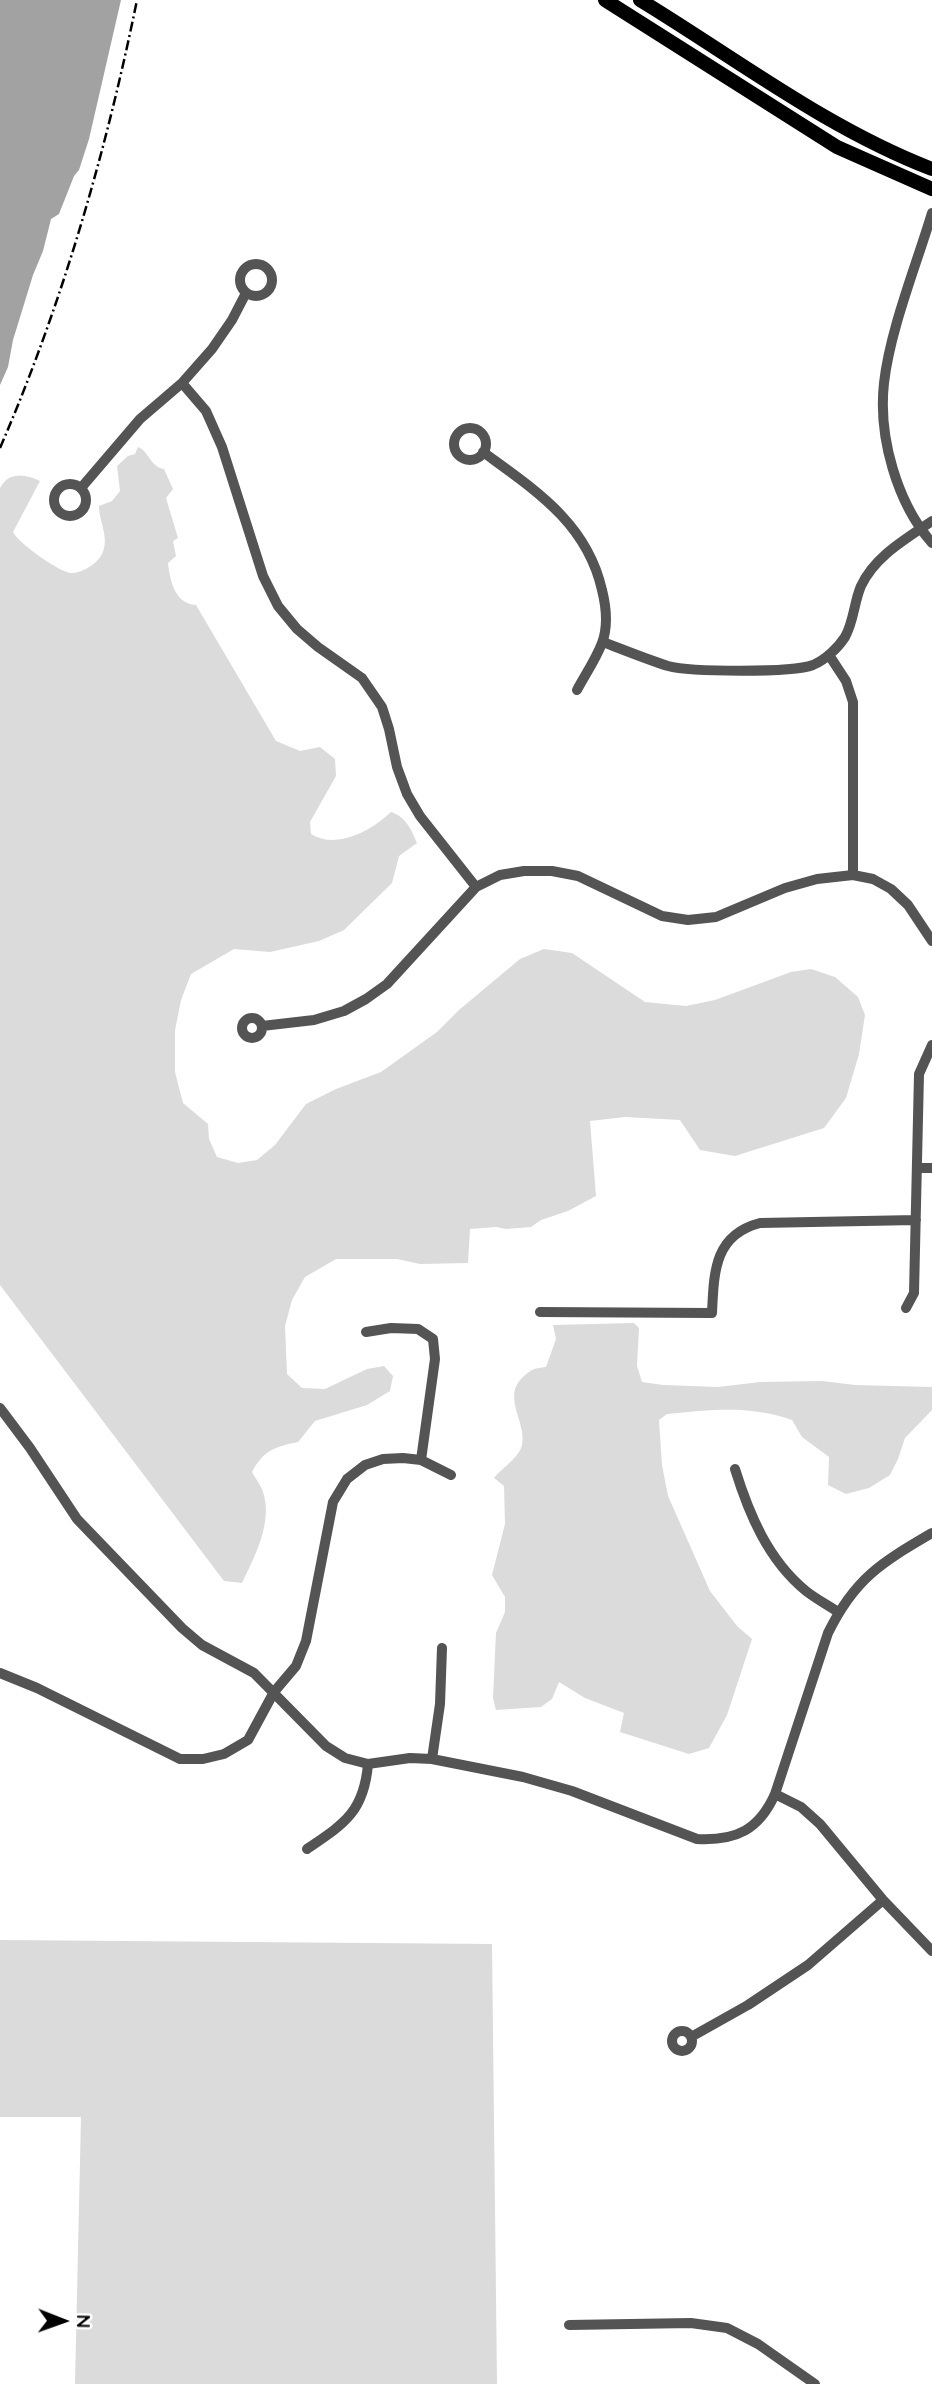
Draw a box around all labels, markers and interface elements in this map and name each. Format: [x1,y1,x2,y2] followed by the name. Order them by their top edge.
[28,2286,98,2356] north arrow
[72,2314,96,2329] text: N

